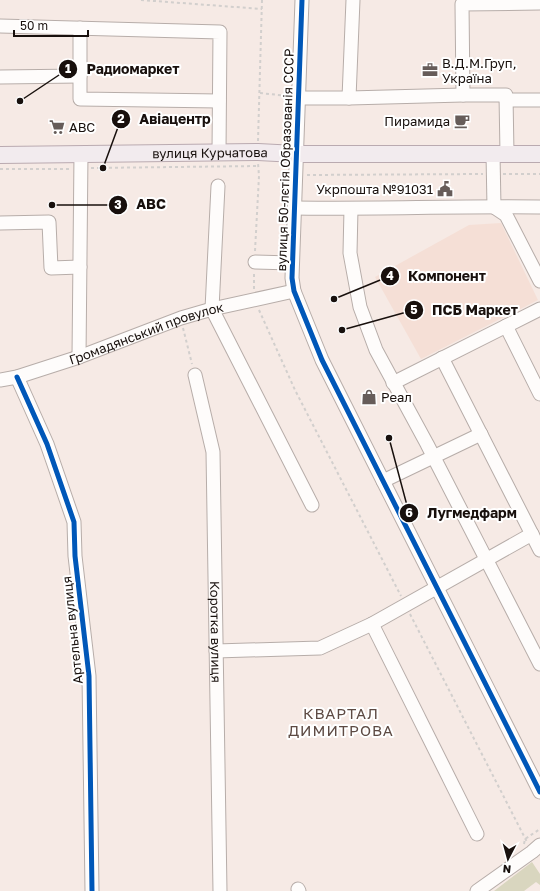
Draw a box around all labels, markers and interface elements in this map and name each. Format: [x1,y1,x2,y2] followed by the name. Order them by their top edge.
[14,12,88,38] scale bar
[20,18,48,33] text: 50 m
[273,48,297,272] street label: вулиця 50-лєтія Образованія СССР
[442,55,517,86] place label: В.Д.М.Груп, Україна
[58,56,187,82] callout: Радиомаркет
[86,60,180,77] text: Радиомаркет
[65,61,71,76] text: 1
[421,61,439,79] office icon: В.Д.М.Груп, Україна
[111,106,218,132] callout: Авіацентр
[139,110,211,127] text: Авіацентр
[117,111,125,126] text: 2
[453,112,471,130] cafe icon: Пирамида
[384,113,450,129] place label: Пирамида
[48,118,66,136] supermarket icon: АВС
[69,119,95,135] place label: АВС
[152,144,268,161] street label: вулиця Курчатова
[436,180,454,198] public building icon: Укрпошта №91031
[316,181,433,197] place label: Укрпошта №91031
[108,192,174,218] callout: ABC
[136,195,166,212] text: ABC
[114,197,122,212] text: 3
[380,263,494,289] callout: Компонент
[408,267,486,284] text: Компонент
[386,268,394,283] text: 4
[404,297,526,323] callout: ПСБ Маркет
[67,299,226,368] street label: Громадянський провулок
[432,301,518,318] text: ПСБ Маркет
[410,302,418,317] text: 5
[360,388,378,406] shop icon: Реал
[381,389,412,405] place label: Реал
[399,500,525,526] callout: Лугмедфарм
[427,504,517,521] text: Лугмедфарм
[405,505,413,520] text: 6
[58,575,86,685] street label: Артельна вулиця
[207,581,225,683] street label: Коротка вулиця
[288,704,394,739] district label: КВАРТАЛ ДИМИТРОВА
[488,839,528,879] north arrow
[502,863,512,876] text: N

